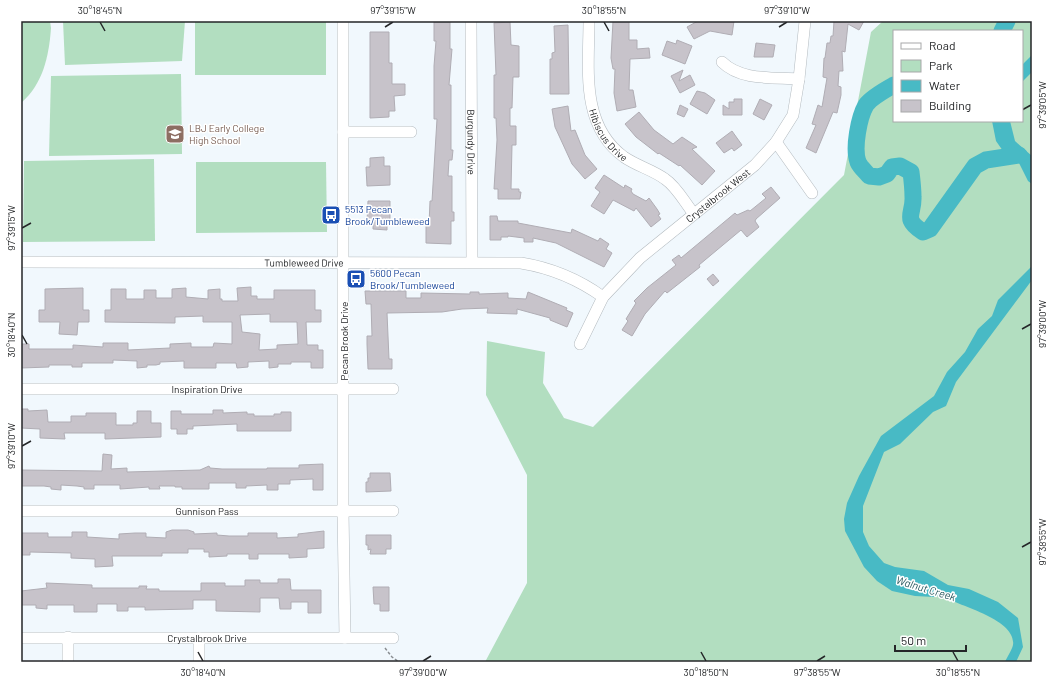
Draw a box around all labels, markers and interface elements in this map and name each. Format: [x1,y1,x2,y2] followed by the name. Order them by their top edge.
[78,4,122,16] text: 30°18'45"N
[370,4,416,16] text: 97°39'15"W
[582,4,626,16] text: 30°18'55"N
[764,4,810,16] text: 97°39'10"W
[893,30,1023,122] legend
[929,38,956,52] text: Road
[929,58,953,72] text: Park
[929,78,961,92] text: Water
[1036,81,1048,129] text: 97°39'05"W
[929,98,971,112] text: Building
[587,107,630,164] street label: Hibiscus Drive
[465,109,478,175] street label: Burgundy Drive
[189,122,265,146] place label: LBJ Early College High School
[164,123,186,145] school or university icon: LBJ Early College High School
[683,165,753,225] street label: Crystalbrook West
[345,203,430,227] place label: 5513 Pecan Brook/Tumbleweed
[320,204,342,226] bus stop icon: 5513 Pecan Brook/Tumbleweed
[5,205,17,251] text: 97°39'15"W
[264,256,344,269] street label: Tumbleweed Drive
[370,267,455,291] place label: 5600 Pecan Brook/Tumbleweed
[345,268,367,290] bus stop icon: 5600 Pecan Brook/Tumbleweed
[1036,300,1048,348] text: 97°39'00"W
[338,302,350,380] street label: Pecan Brook Drive
[5,312,17,358] text: 30°18'40"N
[172,383,242,395] street label: Inspiration Drive
[5,423,17,469] text: 97°39'10"W
[175,505,239,517] street label: Gunnison Pass
[1036,518,1048,566] text: 97°38'55"W
[895,573,958,603] water label: Walnut Creek
[895,627,966,653] scale bar
[167,632,247,644] street label: Crystalbrook Drive
[901,633,926,647] text: 50 m
[180,666,226,678] text: 30°18'40"N
[399,666,447,678] text: 97°39'00"W
[684,666,728,678] text: 30°18'50"N
[793,666,841,678] text: 97°38'55"W
[936,666,980,678] text: 30°18'55"N

